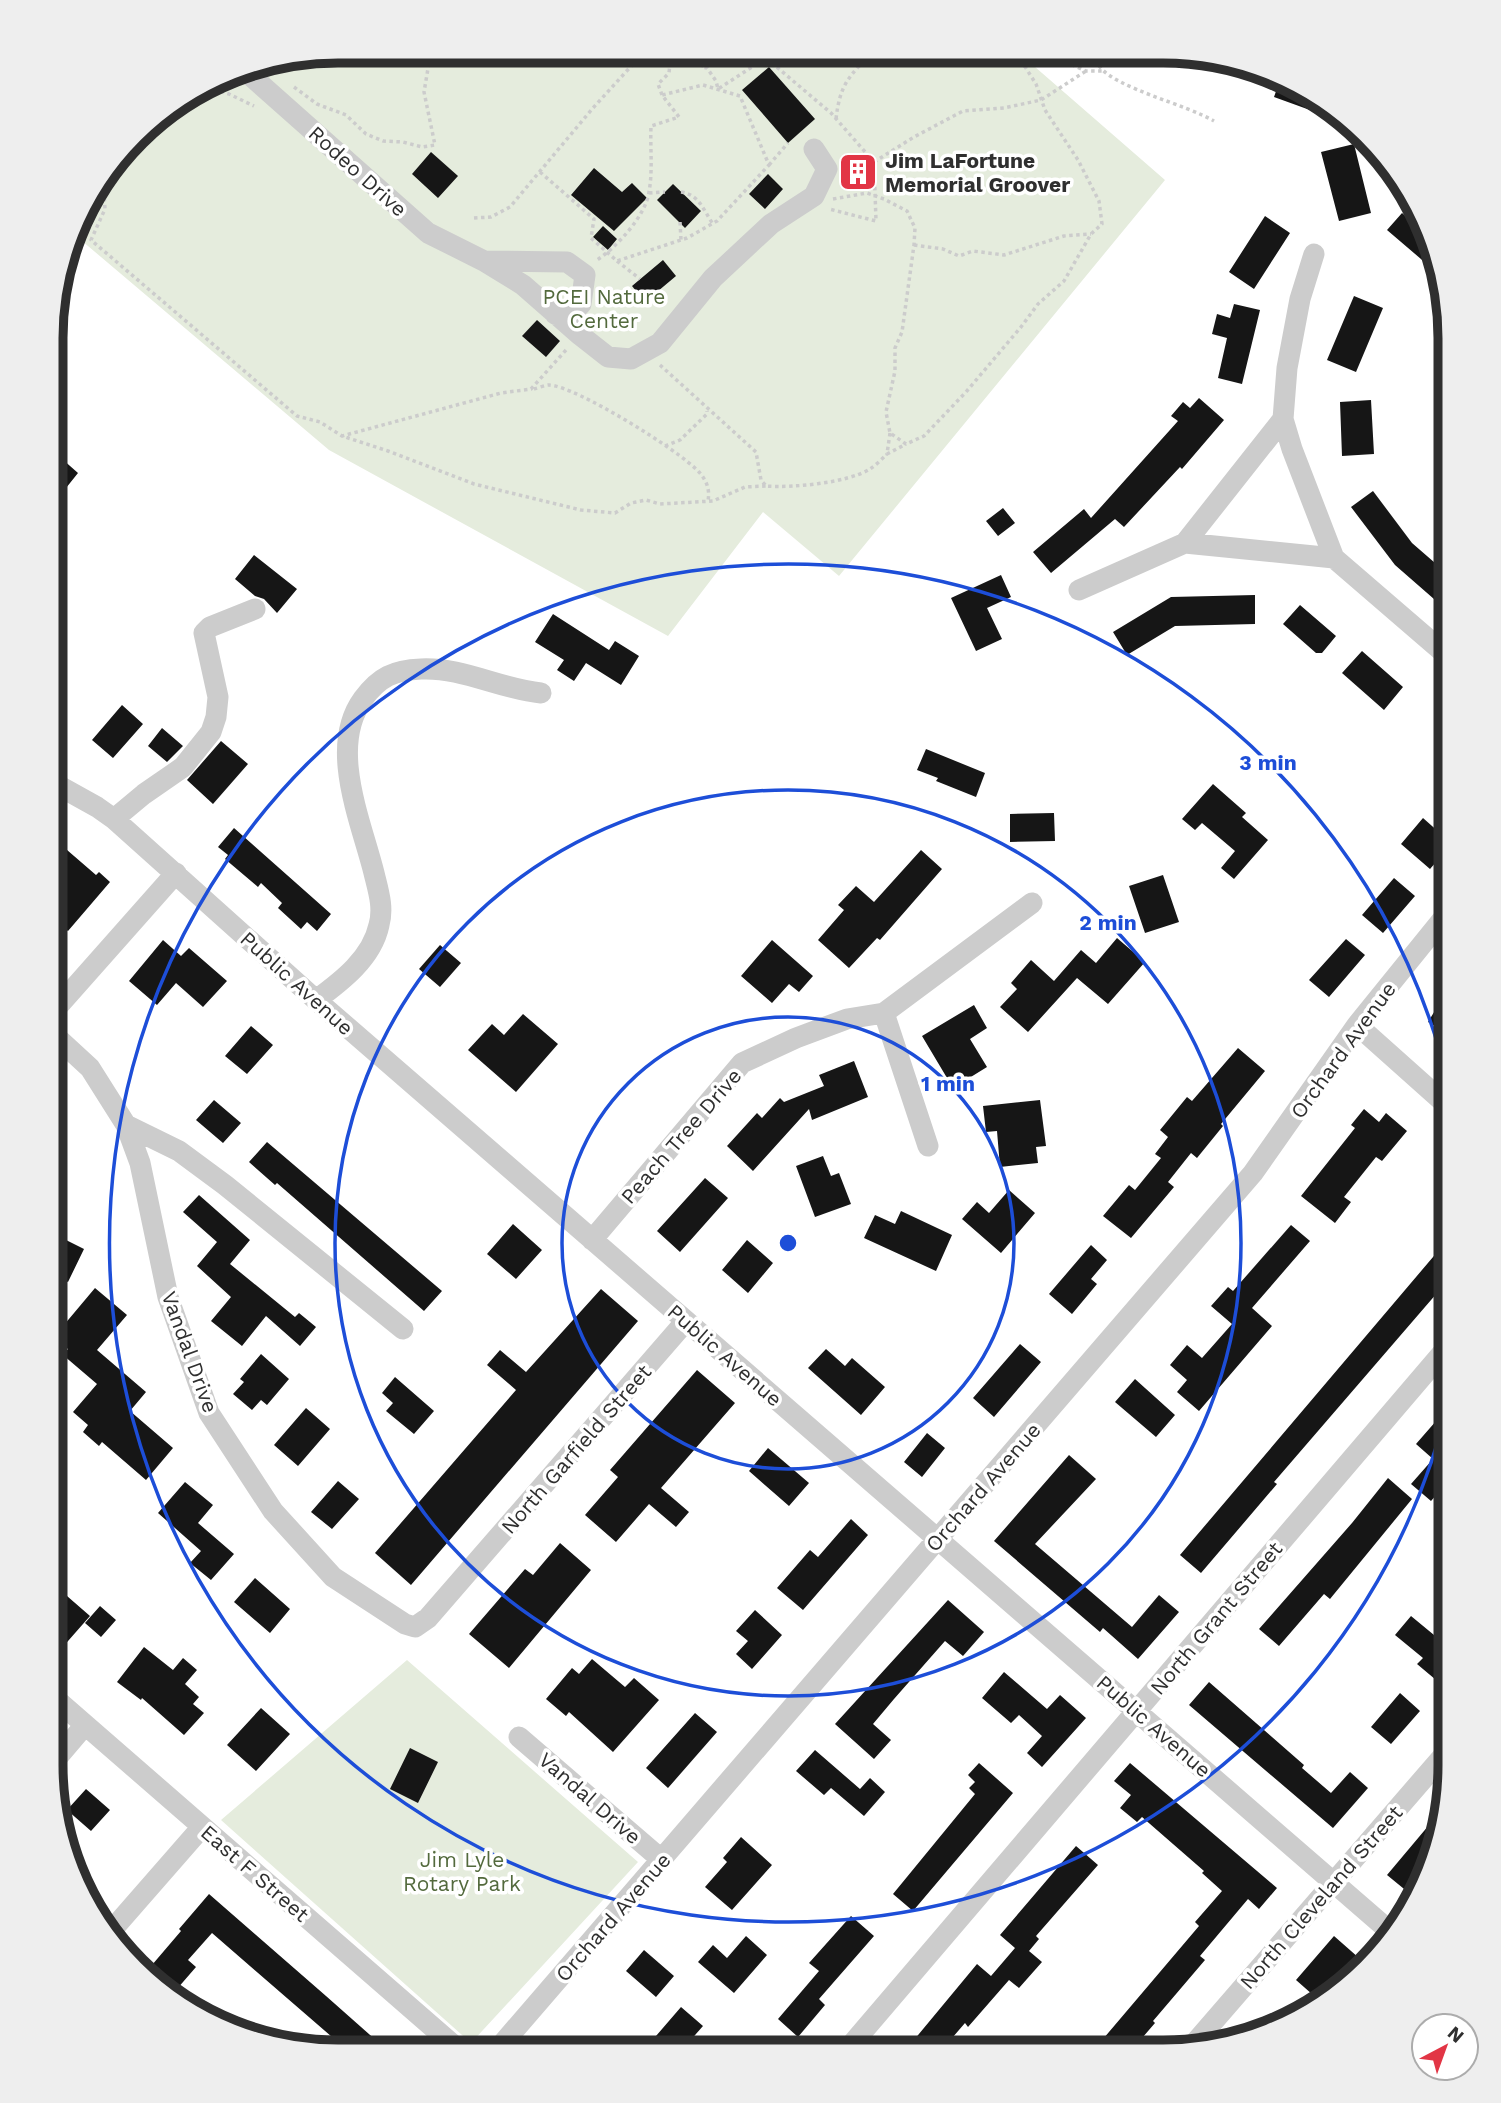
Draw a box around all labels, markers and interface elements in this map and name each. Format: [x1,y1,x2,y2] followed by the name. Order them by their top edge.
[304,120,412,222] street label: Rodeo Drive
[885,148,1070,197] place label: Jim LaFortune Memorial Groover
[837,151,879,193] building icon: Jim LaFortune Memorial Groover
[543,284,665,333] park label: PCEI Nature Center
[1239,750,1297,775] text: 3 min
[1079,910,1137,935] text: 2 min
[235,926,359,1040] street label: Public Avenue
[1285,977,1401,1123] street label: Orchard Avenue
[615,1063,747,1209] street label: Peach Tree Drive
[921,1071,975,1096] text: 1 min
[776,1231,800,1255] centre of rings
[156,1288,224,1416] street label: Vandal Drive
[663,1299,787,1411] street label: Public Avenue
[496,1359,657,1539] street label: North Garfield Street
[920,1417,1046,1557] street label: Orchard Avenue
[1145,1536,1287,1700] street label: North Grant Street
[1092,1670,1216,1782] street label: Public Avenue
[534,1747,646,1849] street label: Vandal Drive
[1234,1800,1408,1994] street label: North Cleveland Street
[196,1819,314,1927] street label: East F Street
[403,1847,521,1896] park label: Jim Lyle Rotary Park
[550,1847,676,1987] street label: Orchard Avenue
[1410,2012,1480,2082] north arrow
[1443,2021,1469,2048] text: N

